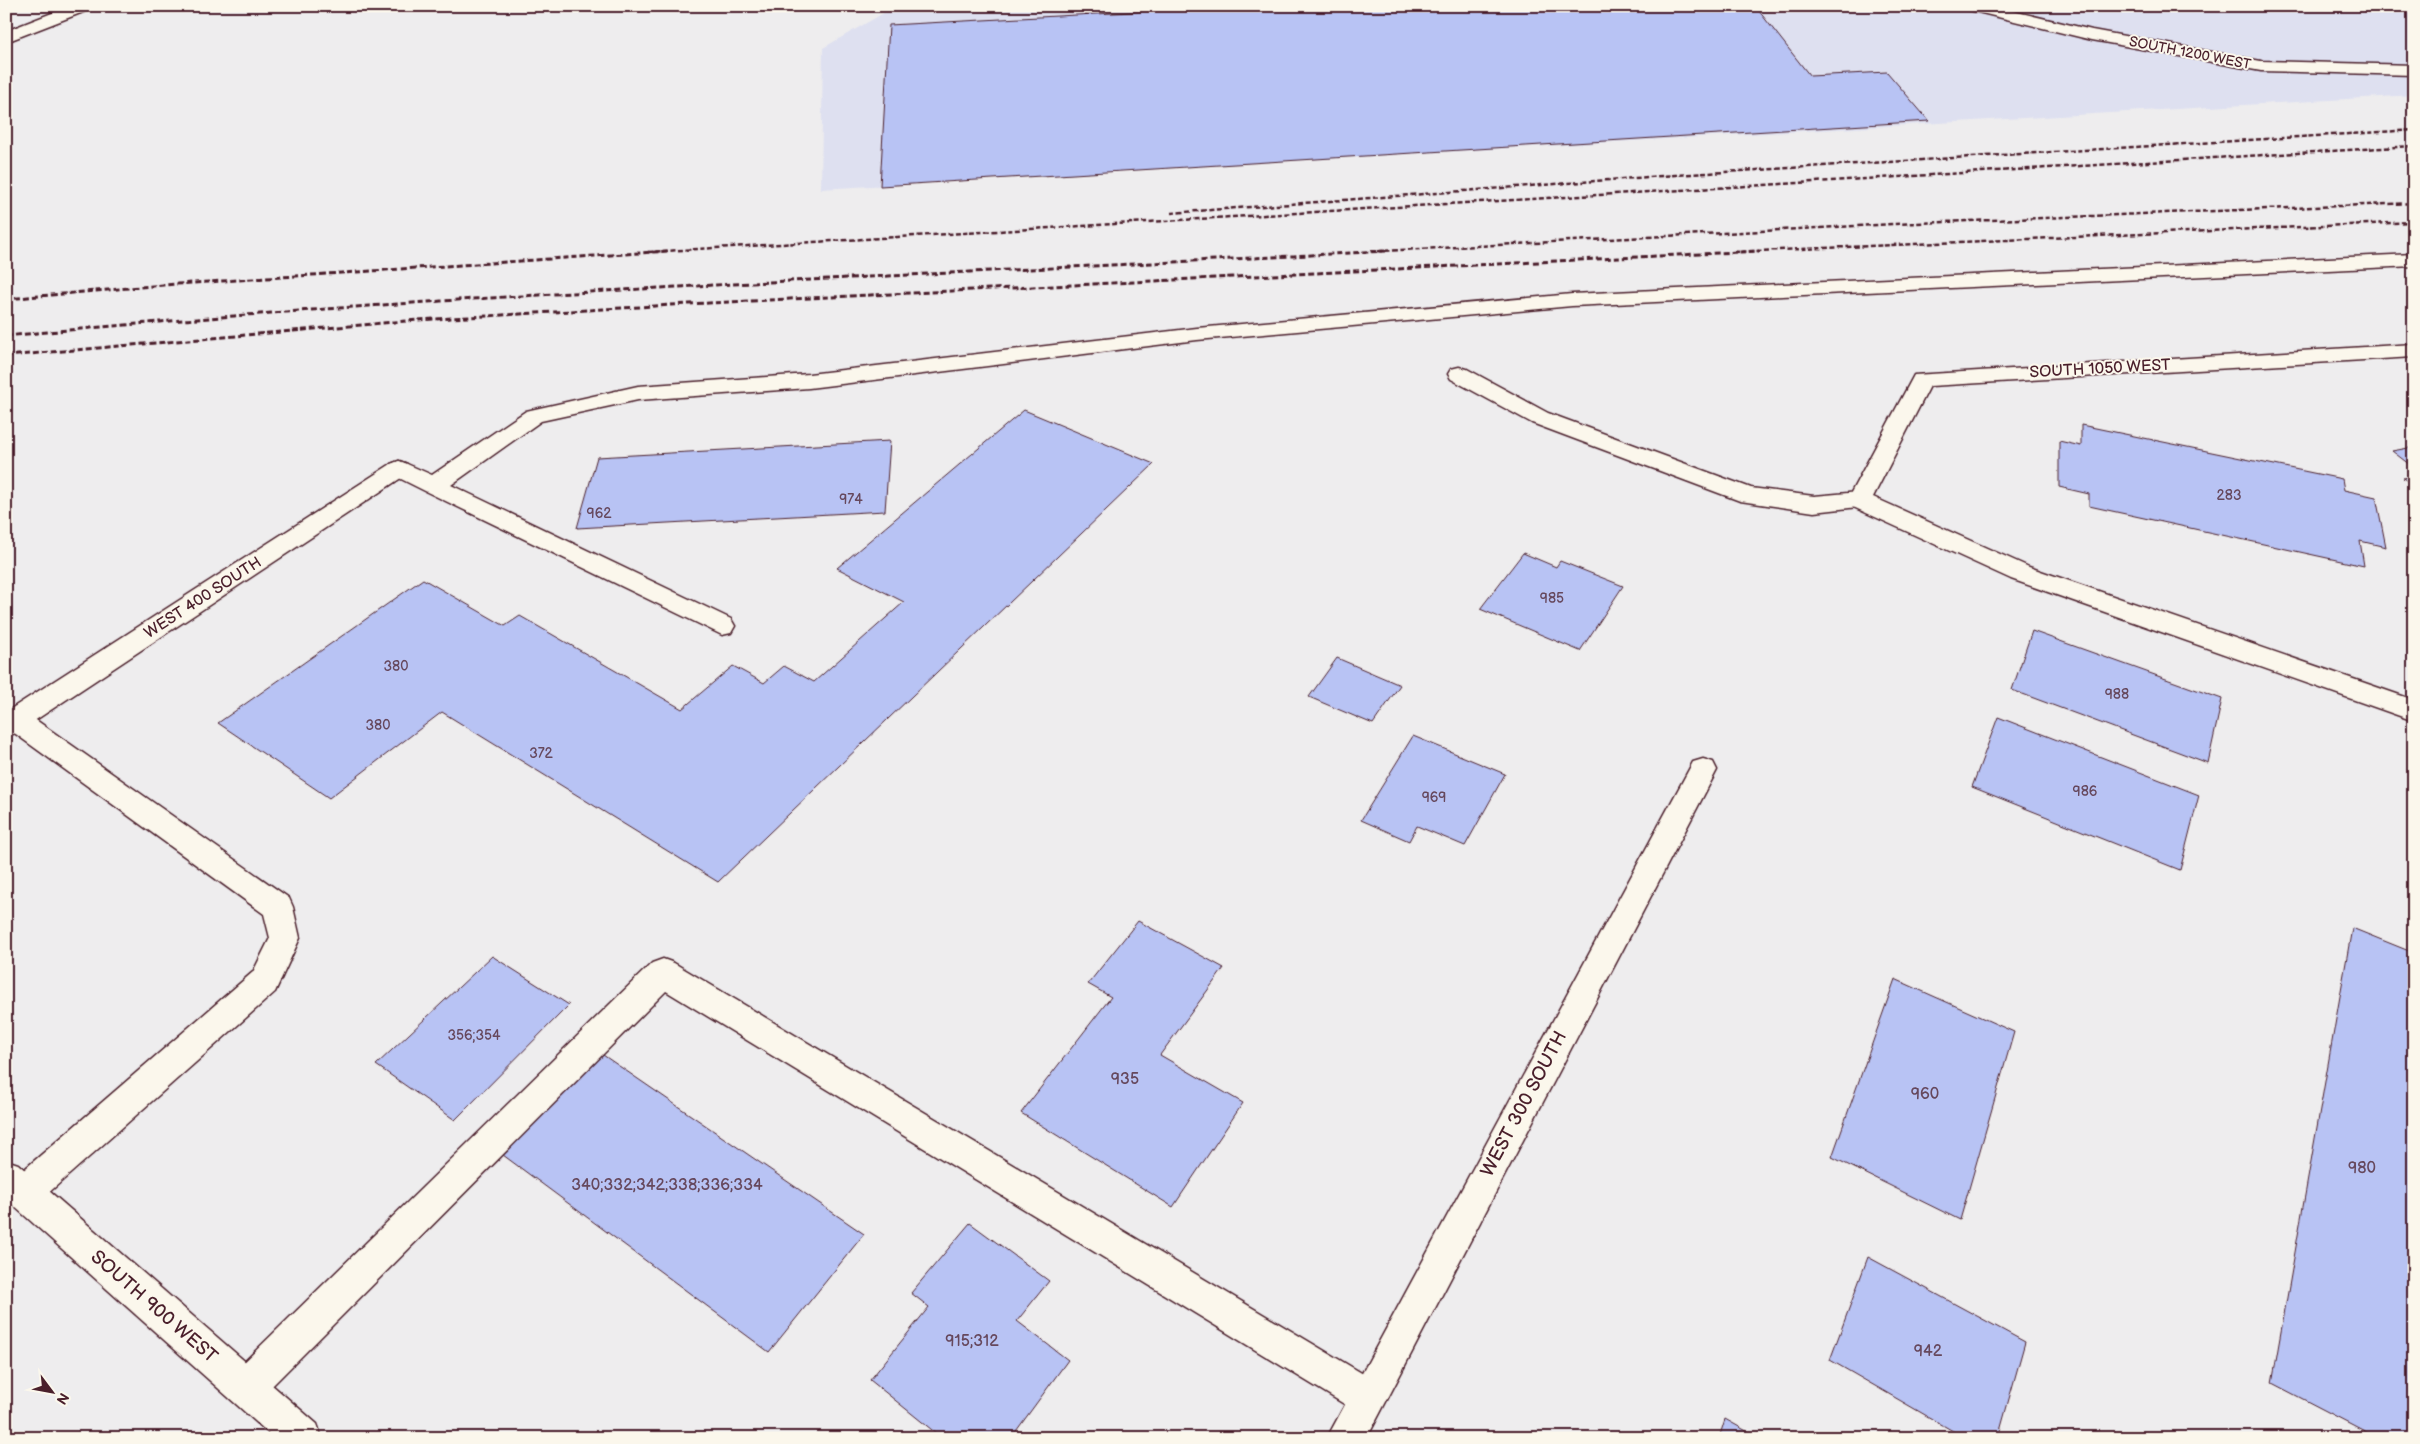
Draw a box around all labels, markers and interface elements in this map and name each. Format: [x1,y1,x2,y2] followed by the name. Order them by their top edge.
[2128,33,2253,73] street label: SOUTH 1200 WEST
[2029,356,2171,382] street label: SOUTH 1050 WEST
[2216,487,2242,504] house number: 283
[839,491,863,508] house number: 974
[587,505,612,522] house number: 962
[141,553,265,643] street label: WEST 400 SOUTH
[1540,590,1564,607] house number: 985
[383,658,409,675] house number: 380
[2105,686,2129,703] house number: 988
[365,717,391,734] house number: 380
[529,745,554,762] house number: 372
[2073,783,2098,800] house number: 986
[1422,789,1446,806] house number: 969
[447,1027,501,1044] house number: 356;354
[1476,1027,1572,1181] street label: WEST 300 SOUTH
[1111,1070,1139,1089] house number: 935
[1911,1085,1939,1104] house number: 960
[2348,1159,2376,1178] house number: 980
[571,1176,763,1195] house number: 340;332;342;338;336;334
[86,1246,223,1369] street label: SOUTH 900 WEST
[945,1332,999,1351] house number: 915;312
[1914,1342,1943,1361] house number: 942
[28,1366,78,1416] north arrow
[53,1390,73,1408] text: N

